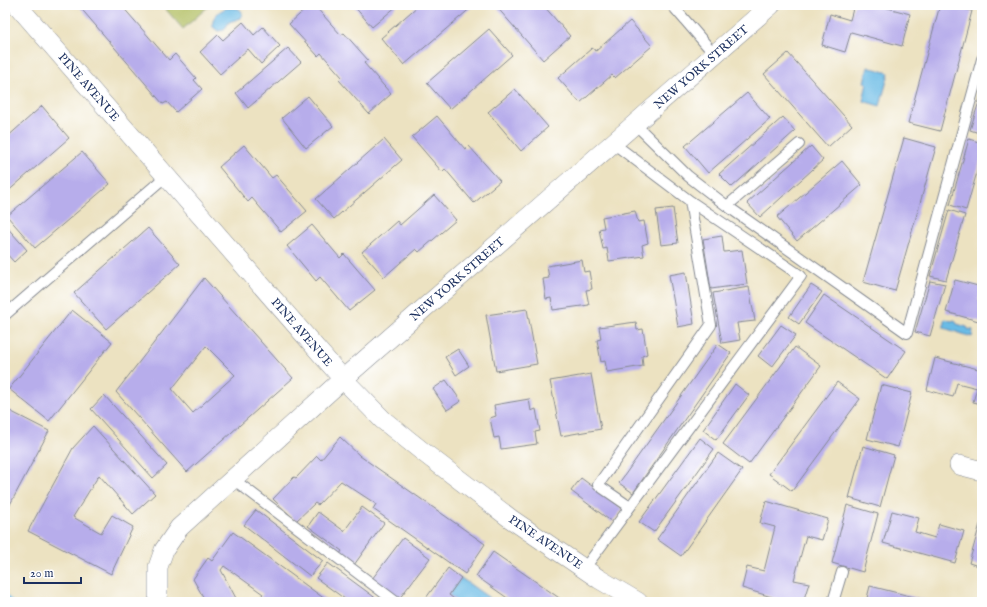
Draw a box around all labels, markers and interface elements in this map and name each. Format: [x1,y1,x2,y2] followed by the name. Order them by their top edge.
[651,22,752,112] street label: NEW YORK STREET
[55,50,122,125] street label: PINE AVENUE
[407,234,508,324] street label: NEW YORK STREET
[268,295,335,370] street label: PINE AVENUE
[506,512,586,573] street label: PINE AVENUE
[24,559,81,585] scale bar
[30,566,53,581] text: 20 m

